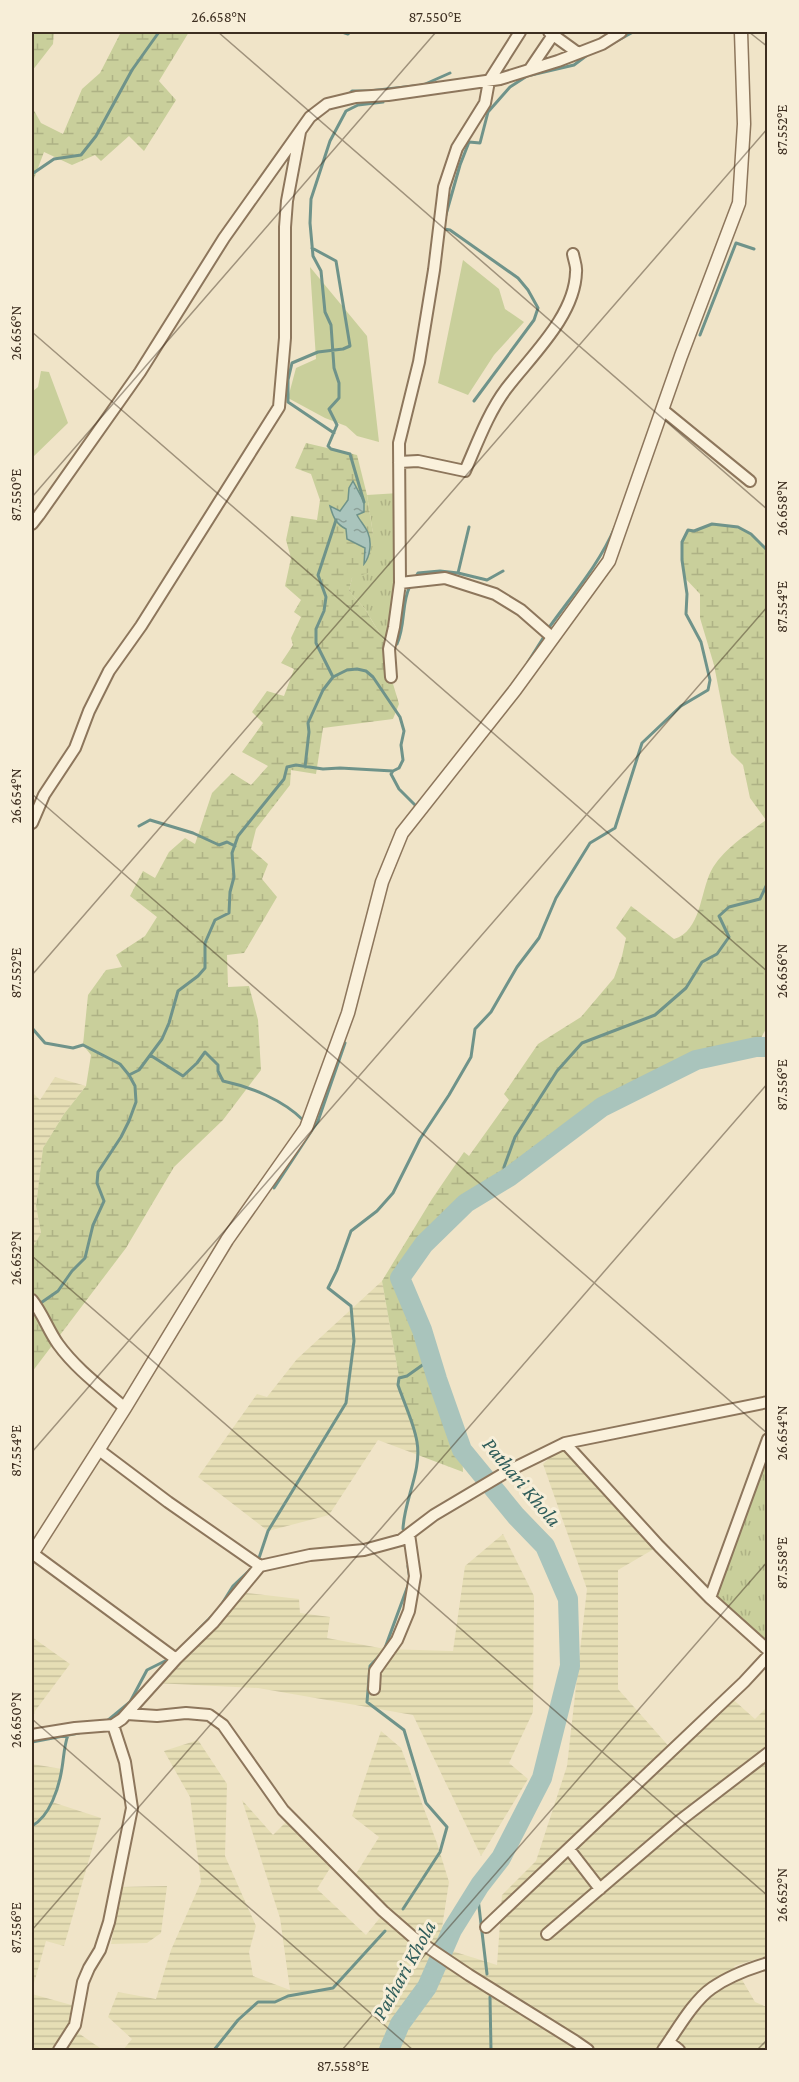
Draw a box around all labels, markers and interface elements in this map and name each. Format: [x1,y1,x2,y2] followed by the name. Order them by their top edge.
[191,9,247,25] text: 26.658°N
[408,9,462,25] text: 87.550°E
[774,104,790,156] text: 87.552°E
[8,306,24,360] text: 26.656°N
[8,468,24,522] text: 87.550°E
[774,480,790,536] text: 26.658°N
[774,581,790,633] text: 87.554°E
[8,768,24,824] text: 26.654°N
[774,944,790,998] text: 26.656°N
[8,947,24,999] text: 87.552°E
[774,1059,790,1111] text: 87.556°E
[8,1231,24,1285] text: 26.652°N
[774,1405,790,1461] text: 26.654°N
[8,1425,24,1477] text: 87.554°E
[478,1432,566,1532] water label: Pathari Khola
[774,1537,790,1589] text: 87.558°E
[8,1692,24,1748] text: 26.650°N
[774,1868,790,1922] text: 26.652°N
[8,1902,24,1954] text: 87.556°E
[367,1916,441,2024] water label: Pathari Khola
[317,2058,369,2074] text: 87.558°E

